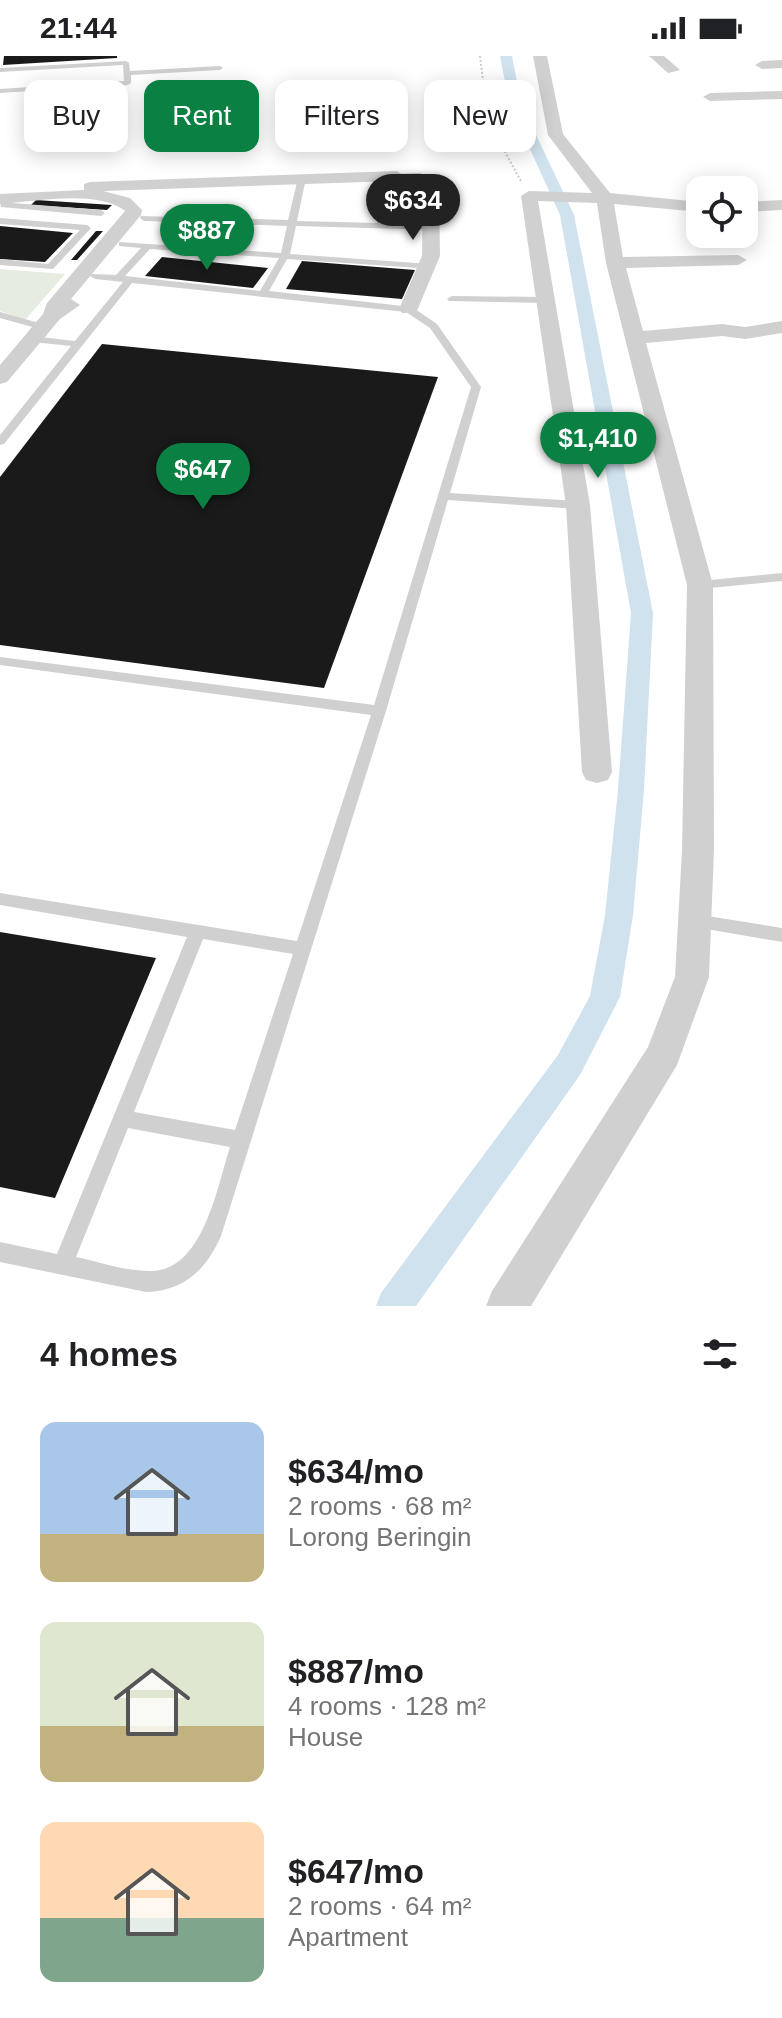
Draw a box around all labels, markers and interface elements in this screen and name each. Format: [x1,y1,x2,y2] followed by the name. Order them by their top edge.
[40,11,117,44] text: 21:44
[24,80,128,152] chip: Buy
[144,80,259,152] chip: Rent
[275,80,408,152] chip: Filters
[424,80,536,152] chip: New
[366,174,460,242] pin: $634
[686,176,758,248] map controls
[686,176,758,248] button: locate
[384,185,442,215] text: $634
[160,204,254,272] pin: $887
[178,215,236,245] text: $887
[533,412,663,480] pin: $1,410
[558,423,638,453] text: $1,410
[156,443,250,511] pin: $647
[174,454,232,484] text: $647
[698,1332,742,1376] icon: filters
[40,1335,178,1373] text: 4 homes
[288,1452,424,1490] text: $634/mo
[104,1454,200,1550] icon: home
[288,1491,472,1521] text: 2 rooms · 68 m²
[288,1522,472,1552] text: Lorong Beringin
[288,1652,424,1690] text: $887/mo
[104,1654,200,1750] icon: home
[288,1691,486,1721] text: 4 rooms · 128 m²
[288,1722,363,1752] text: House
[288,1852,424,1890] text: $647/mo
[104,1854,200,1950] icon: home
[288,1891,472,1921] text: 2 rooms · 64 m²
[288,1922,408,1952] text: Apartment

